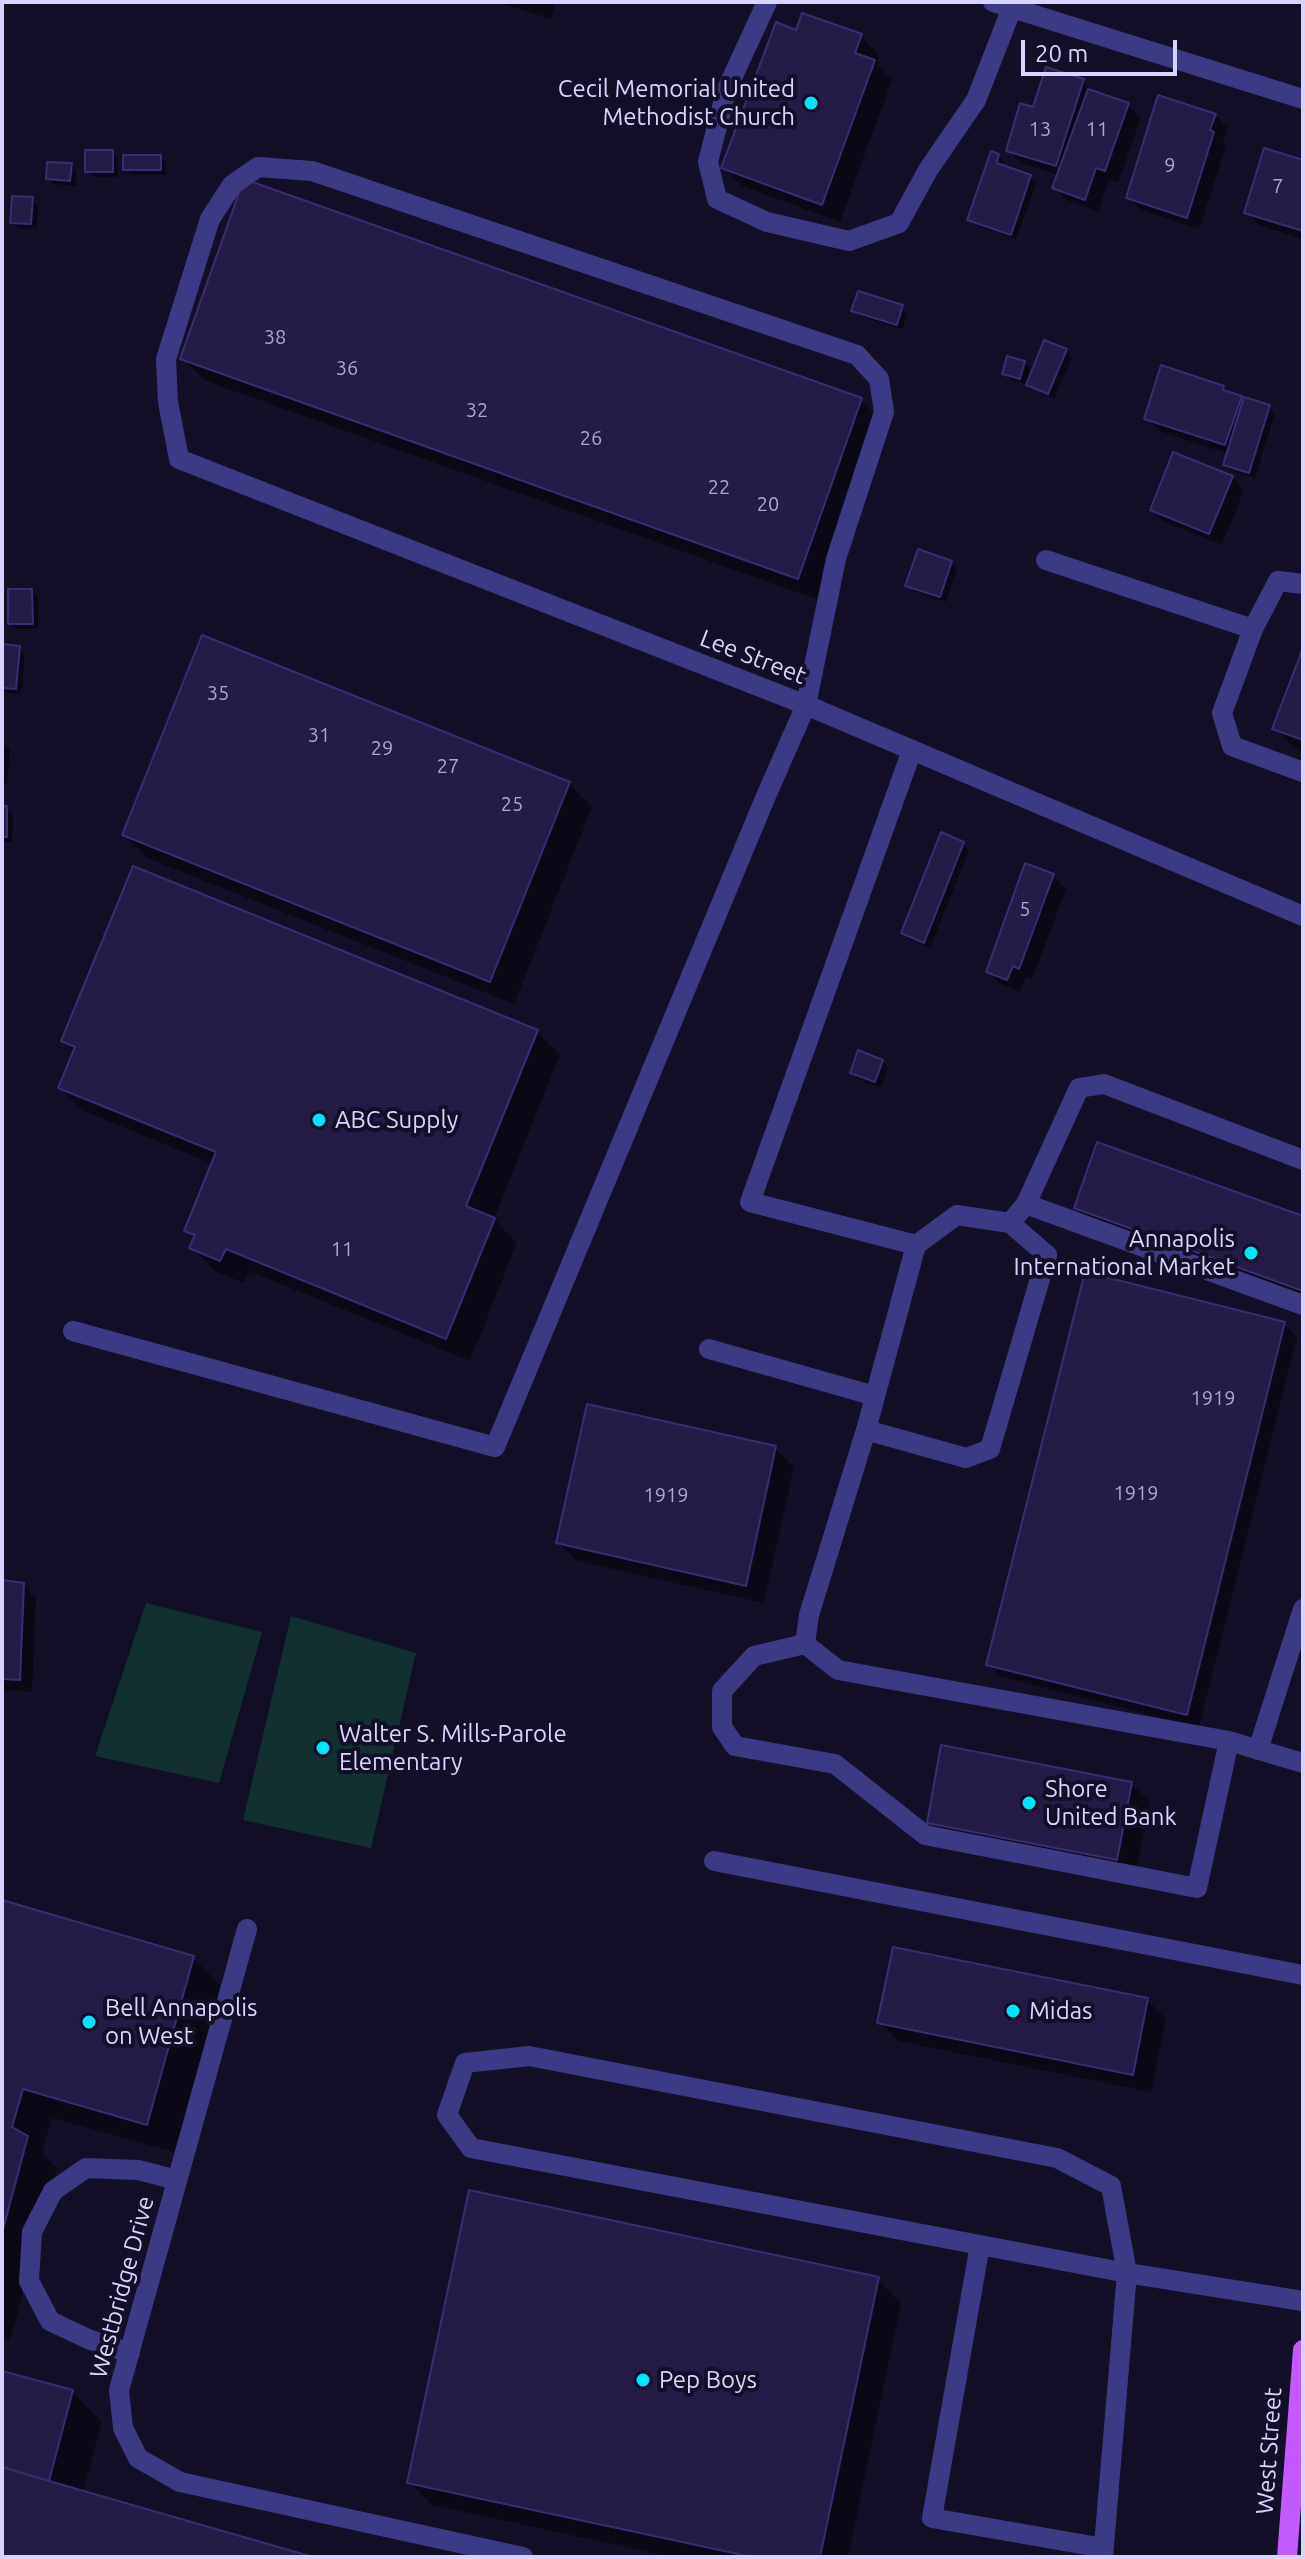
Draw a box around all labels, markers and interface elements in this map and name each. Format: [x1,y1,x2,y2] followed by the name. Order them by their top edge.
[1025,24,1181,74] scale bar
[1035,40,1088,67] text: 20 m
[558,75,795,131] place label: Cecil Memorial United Methodist Church
[802,94,820,112] marker: Cecil Memorial United Methodist Church
[1029,117,1051,141] house number: 13
[1086,117,1108,141] house number: 11
[1164,153,1176,177] house number: 9
[1272,174,1284,198] house number: 7
[264,325,286,349] house number: 38
[336,356,358,380] house number: 36
[466,398,488,422] house number: 32
[580,426,602,450] house number: 26
[708,475,730,499] house number: 22
[757,492,779,516] house number: 20
[696,624,810,690] street label: Lee Street
[207,681,229,705] house number: 35
[308,723,330,747] house number: 31
[371,736,393,760] house number: 29
[437,754,459,778] house number: 27
[501,792,523,816] house number: 25
[1019,897,1031,921] house number: 5
[335,1106,458,1134] place label: ABC Supply
[310,1111,328,1129] marker: ABC Supply
[1014,1225,1235,1281] place label: Annapolis International Market
[331,1237,353,1261] house number: 11
[1242,1244,1260,1262] marker: Annapolis International Market
[1190,1386,1236,1410] house number: 1919
[1113,1481,1159,1505] house number: 1919
[643,1483,689,1507] house number: 1919
[339,1720,567,1776] place label: Walter S. Mills-Parole Elementary
[314,1739,332,1757] marker: Walter S. Mills-Parole Elementary
[1045,1775,1176,1831] place label: Shore United Bank
[1020,1794,1038,1812] marker: Shore United Bank
[105,1994,258,2050] place label: Bell Annapolis on West
[1029,1997,1092,2025] place label: Midas
[1004,2002,1022,2020] marker: Midas
[80,2013,98,2031] marker: Bell Annapolis on West
[84,2193,160,2381] street label: Westbridge Drive
[659,2366,757,2394] place label: Pep Boys
[634,2371,652,2389] marker: Pep Boys
[1250,2386,1288,2516] street label: West Street

